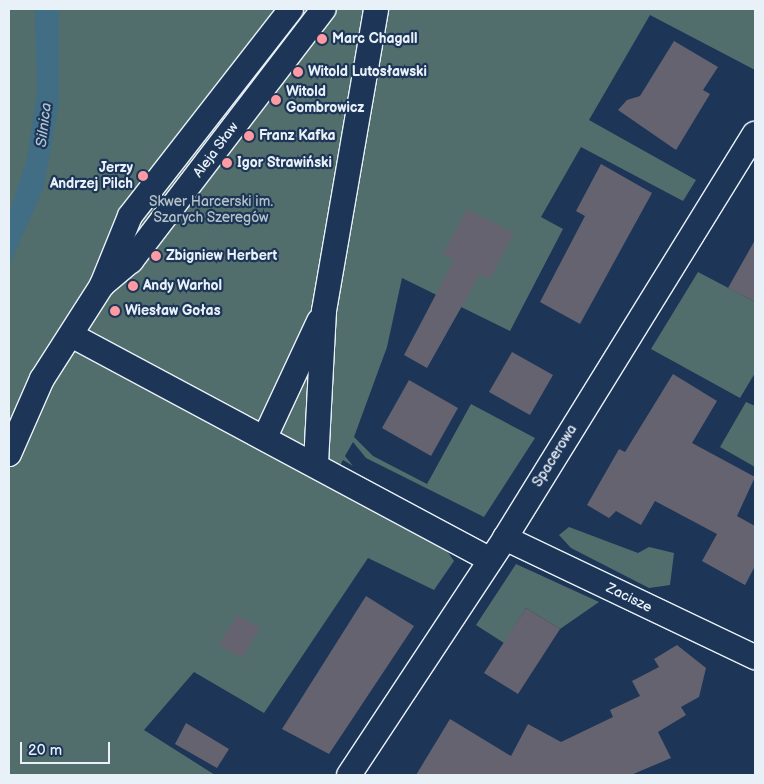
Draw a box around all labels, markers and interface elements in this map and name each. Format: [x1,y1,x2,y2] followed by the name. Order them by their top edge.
[332,31,417,47] place label: Marc Chagall
[316,33,328,45] marker: Marc Chagall
[308,64,427,80] place label: Witold Lutosławski
[292,66,304,78] marker: Witold Lutosławski
[286,84,364,116] place label: Witold Gombrowicz
[270,94,282,106] marker: Witold Gombrowicz
[32,102,56,148] water label: Silnica
[190,119,242,181] street label: Aleja Sław
[259,128,336,144] place label: Franz Kafka
[243,130,255,142] marker: Franz Kafka
[237,155,332,171] place label: Igor Strawiński
[221,157,233,169] marker: Igor Strawiński
[50,160,133,192] place label: Jerzy Andrzej Pilch
[137,170,149,182] marker: Jerzy Andrzej Pilch
[149,194,273,226] park label: Skwer Harcerski im. Szarych Szeregów
[166,248,277,264] place label: Zbigniew Herbert
[150,250,162,262] marker: Zbigniew Herbert
[143,278,222,294] place label: Andy Warhol
[127,280,139,292] marker: Andy Warhol
[125,303,221,319] place label: Wiesław Gołas
[109,305,121,317] marker: Wiesław Gołas
[529,422,581,490] street label: Spacerowa
[603,580,655,616] street label: Zacisze
[22,732,112,764] scale bar
[28,741,62,760] text: 20 m

